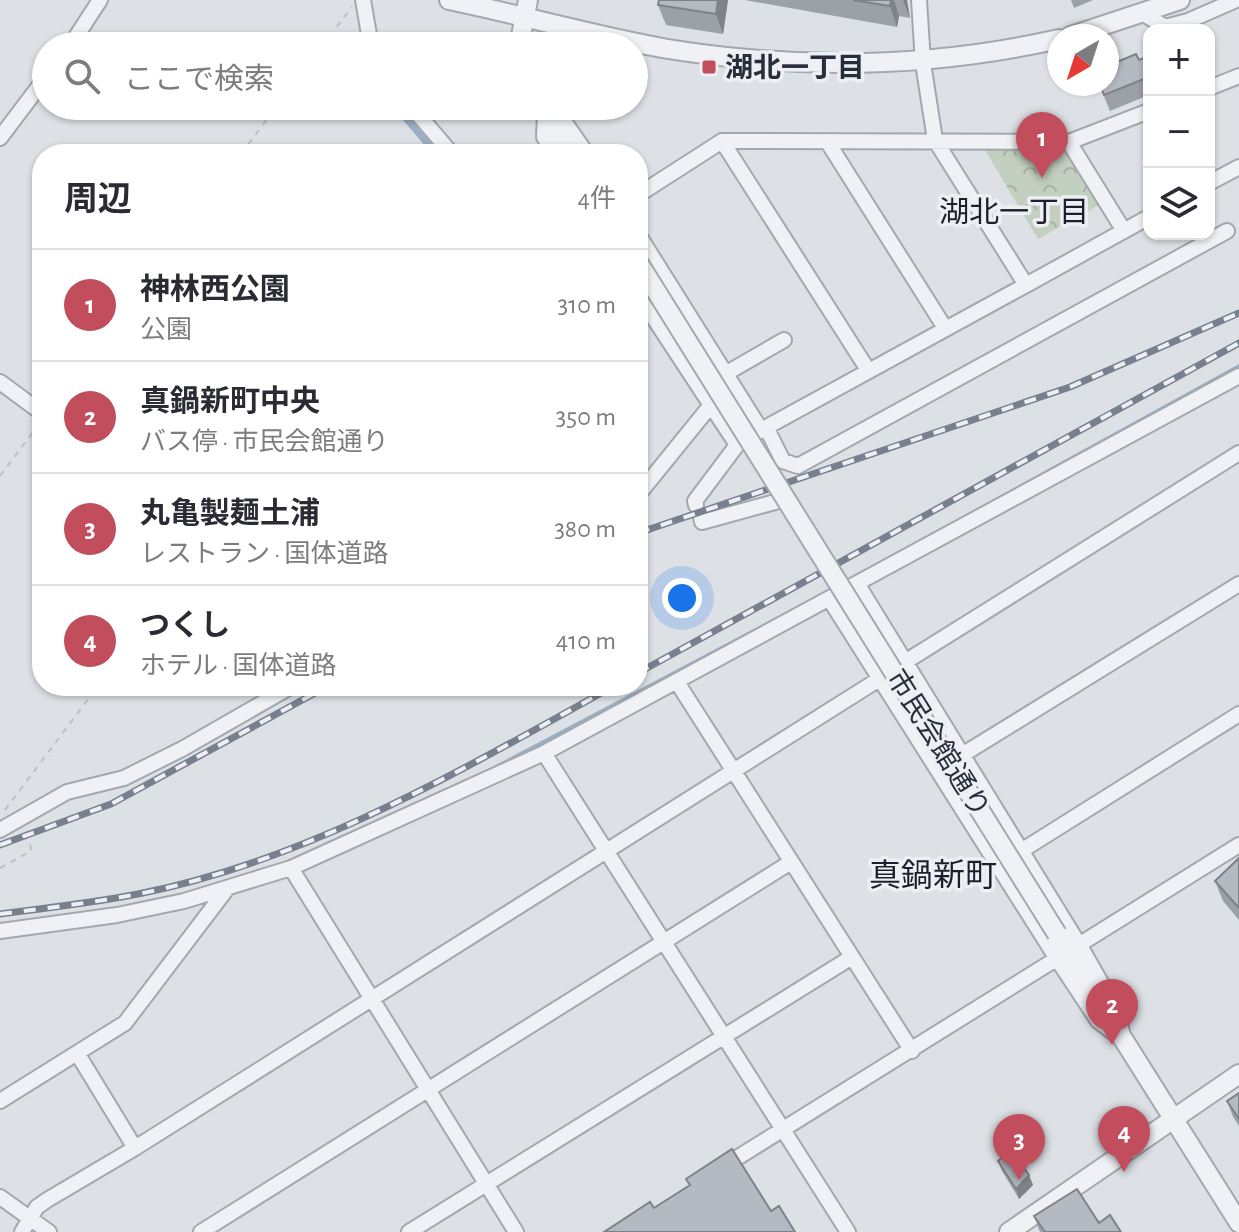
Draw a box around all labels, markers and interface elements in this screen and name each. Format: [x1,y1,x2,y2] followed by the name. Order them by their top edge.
[1047,24,1119,96] north arrow
[1143,24,1215,240] map controls
[1143,24,1215,96] button: +
[32,32,648,120] search box
[725,53,865,83] place label: 湖北一丁目
[60,54,104,98] icon: search
[700,58,718,76] marker: 湖北一丁目
[124,65,274,95] text: ここで検索
[1143,96,1215,168] button: −
[1016,112,1068,178] pin: 1
[1143,168,1215,240] button: layers
[64,183,132,217] text: 周辺
[577,186,616,212] text: 4件
[939,197,1089,228] district label: 湖北一丁目
[140,275,290,305] text: 神林西公園
[85,292,95,318] text: 1
[558,292,616,318] text: 310 m
[140,317,192,343] text: 公園
[140,387,320,417] text: 真鍋新町中央
[84,404,96,430] text: 2
[556,404,616,430] text: 350 m
[140,429,389,455] text: バス停 · 市民会館通り
[140,499,320,529] text: 丸亀製麺土浦
[84,516,96,542] text: 3
[554,516,616,542] text: 380 m
[140,541,389,567] text: レストラン · 国体道路
[662,578,702,618] your location
[140,611,230,641] text: つくし
[83,628,97,654] text: 4
[556,628,616,654] text: 410 m
[140,653,337,679] text: ホテル · 国体道路
[881,664,995,823] street label: 市民会館通り
[869,859,997,892] district label: 真鍋新町
[1086,979,1138,1045] pin: 2
[1098,1106,1150,1172] pin: 4
[993,1114,1045,1180] pin: 3

